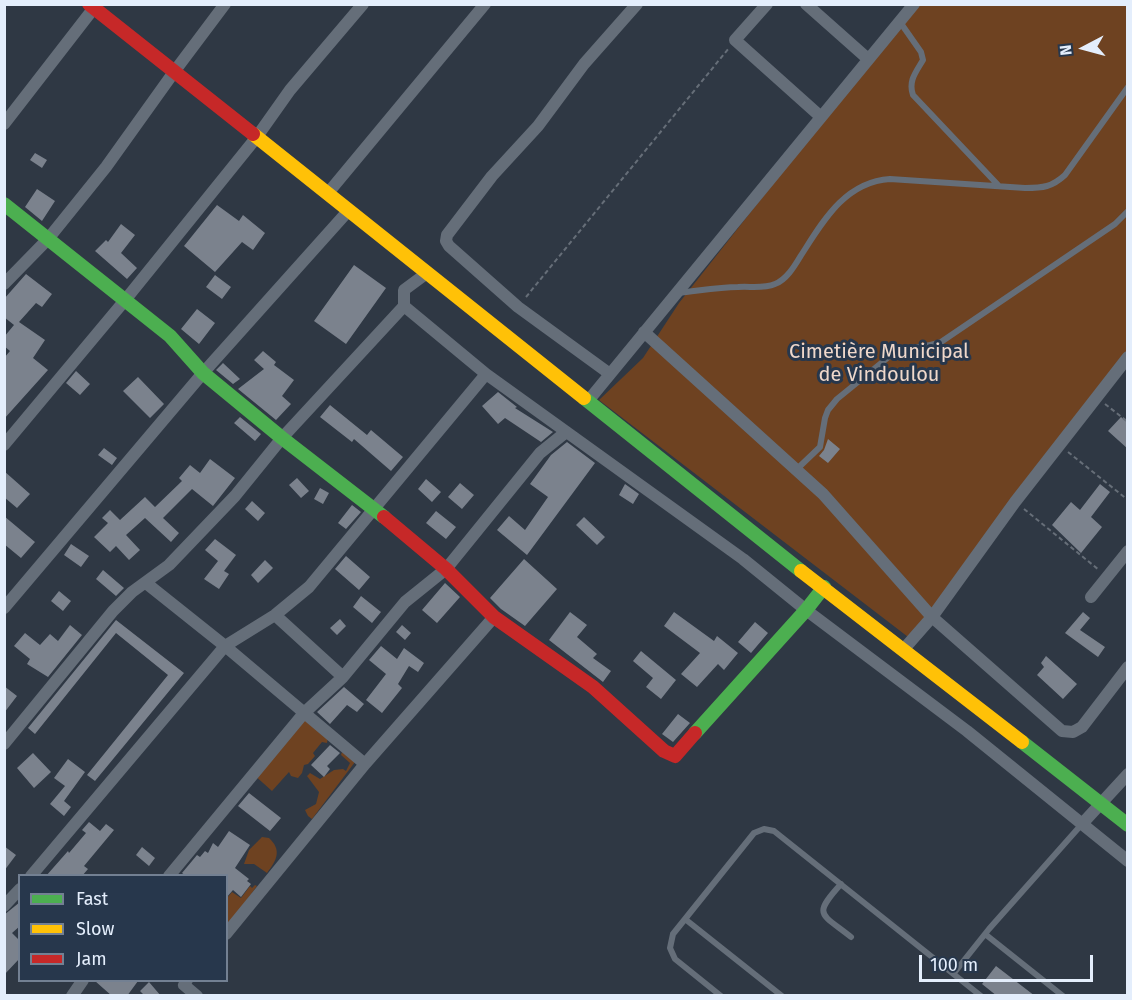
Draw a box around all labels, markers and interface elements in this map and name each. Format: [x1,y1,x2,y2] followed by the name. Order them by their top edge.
[1054,18,1114,78] north arrow
[1056,44,1076,56] text: N
[789,340,969,387] park label: Cimetière Municipal de Vindoulou
[18,874,228,982] legend
[76,888,108,910] text: Fast
[76,918,114,940] text: Slow
[922,943,1096,981] scale bar
[76,948,107,970] text: Jam
[930,954,978,976] text: 100 m

